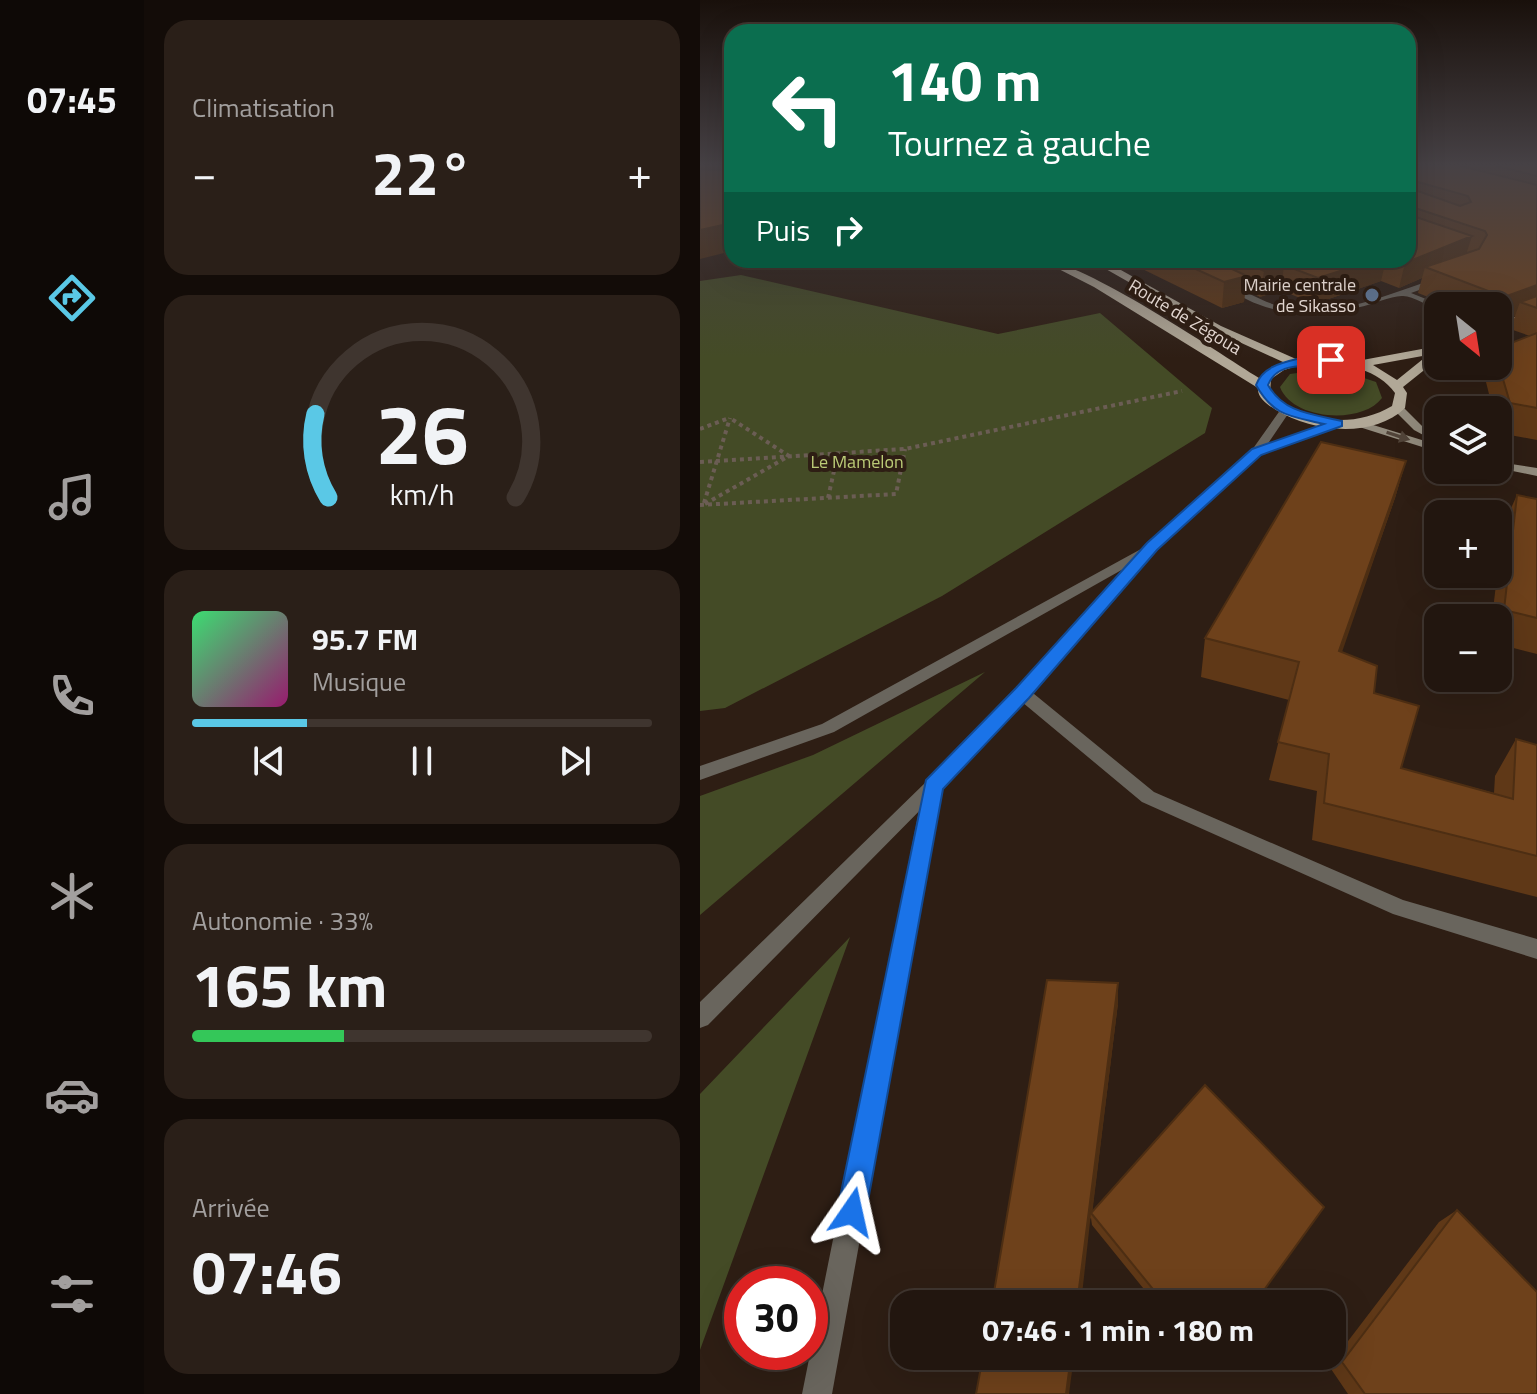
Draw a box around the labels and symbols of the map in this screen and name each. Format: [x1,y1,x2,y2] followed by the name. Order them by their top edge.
[1243,271,1356,319] place label: Mairie centrale de Sikasso
[1124,272,1247,361] street label: Route de Zégoua
[1363,286,1381,304] marker: Mairie centrale de Sikasso
[1424,292,1512,380] north arrow
[1297,326,1365,394] pin
[1386,430,1410,443] one-way arrow
[810,448,904,475] park label: Le Mamelon
[810,1170,894,1254] position arrow
[724,1266,828,1370] speed limit sign: 30

